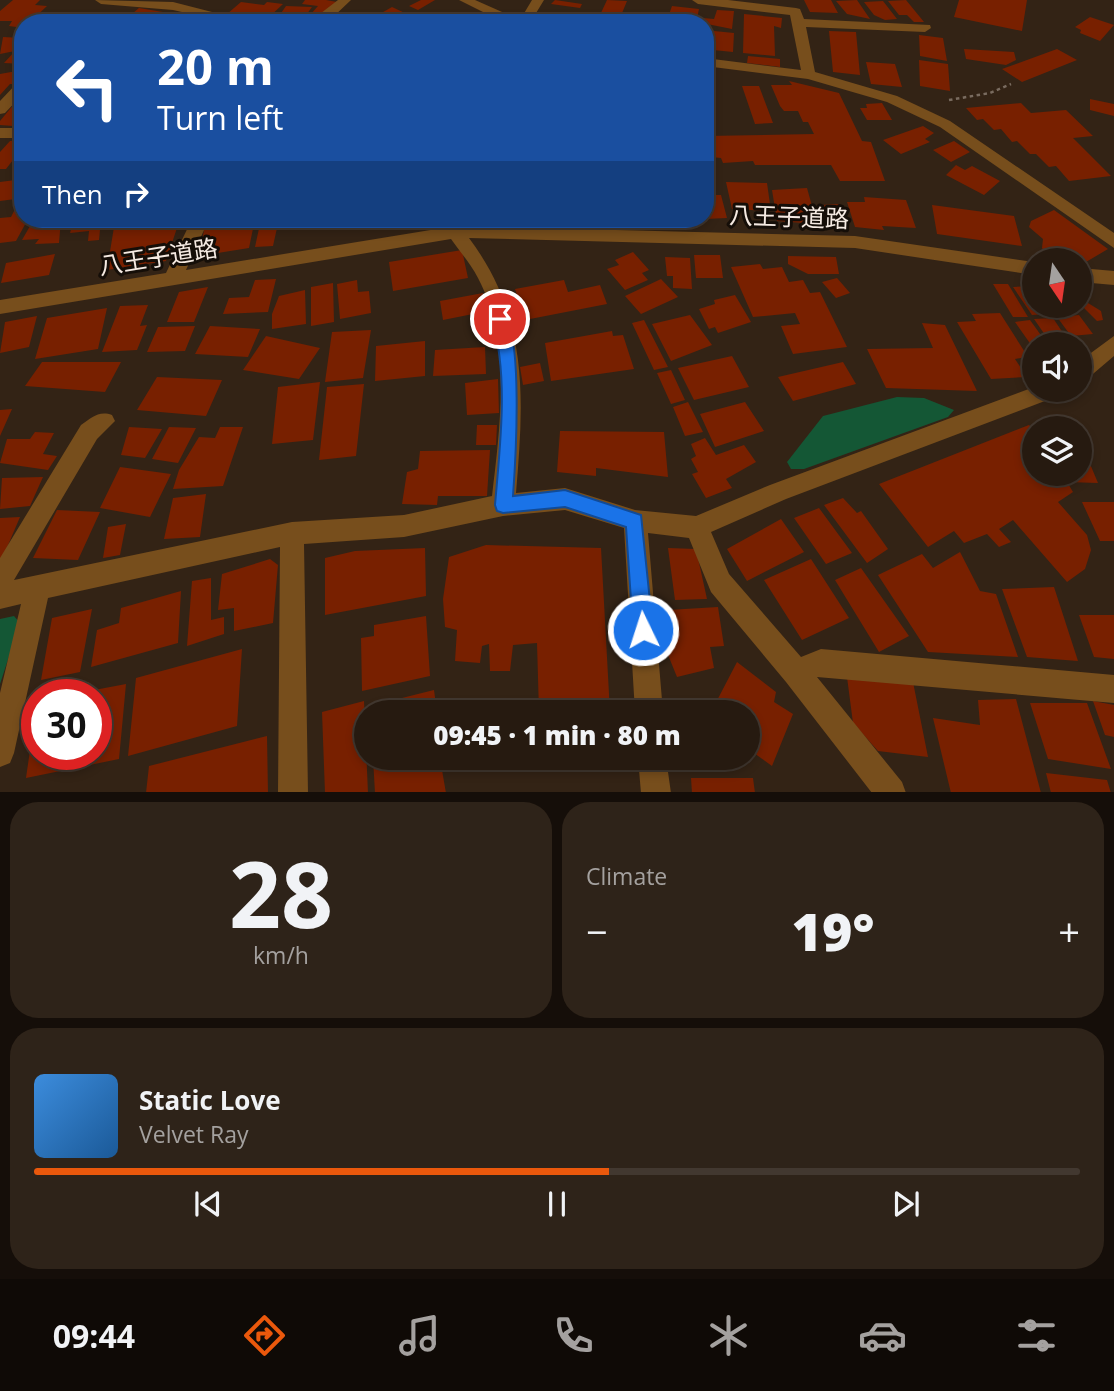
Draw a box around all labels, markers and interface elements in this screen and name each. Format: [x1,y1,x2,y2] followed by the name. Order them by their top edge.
[157,33,274,99] text: 20 m
[42,42,133,133] icon: left
[157,96,283,139] text: Turn left
[117,175,155,213] icon: right
[42,176,103,212] text: Then
[728,197,850,235] street label: 八王子道路
[96,230,220,282] street label: 八王子道路
[1022,248,1092,318] north arrow
[1022,248,1092,486] map controls
[470,289,530,349] pin
[481,300,519,338] icon: arrive
[1022,332,1092,402] button: sound
[1022,416,1092,486] button: layers
[606,593,680,667] position arrow
[21,679,112,770] speed limit sign: 30
[433,717,681,753] text: 09:45 · 1 min · 80 m
[229,831,333,955] text: 28
[586,860,667,892] text: Climate
[792,895,874,966] text: 19°
[586,905,608,957] text: −
[1058,905,1080,957] text: +
[253,939,309,971] text: km/h
[139,1082,281,1118] text: Static Love
[139,1118,249,1150] text: Velvet Ray
[189,1185,227,1223] icon: previous
[538,1185,576,1223] icon: pause
[887,1185,925,1223] icon: next
[240,1311,289,1360] icon: directions
[395,1311,444,1360] icon: music
[549,1311,598,1360] icon: phone
[704,1311,753,1360] icon: climate
[858,1311,907,1360] icon: car
[1012,1311,1061,1360] icon: filters
[53,1314,135,1357] text: 09:44

